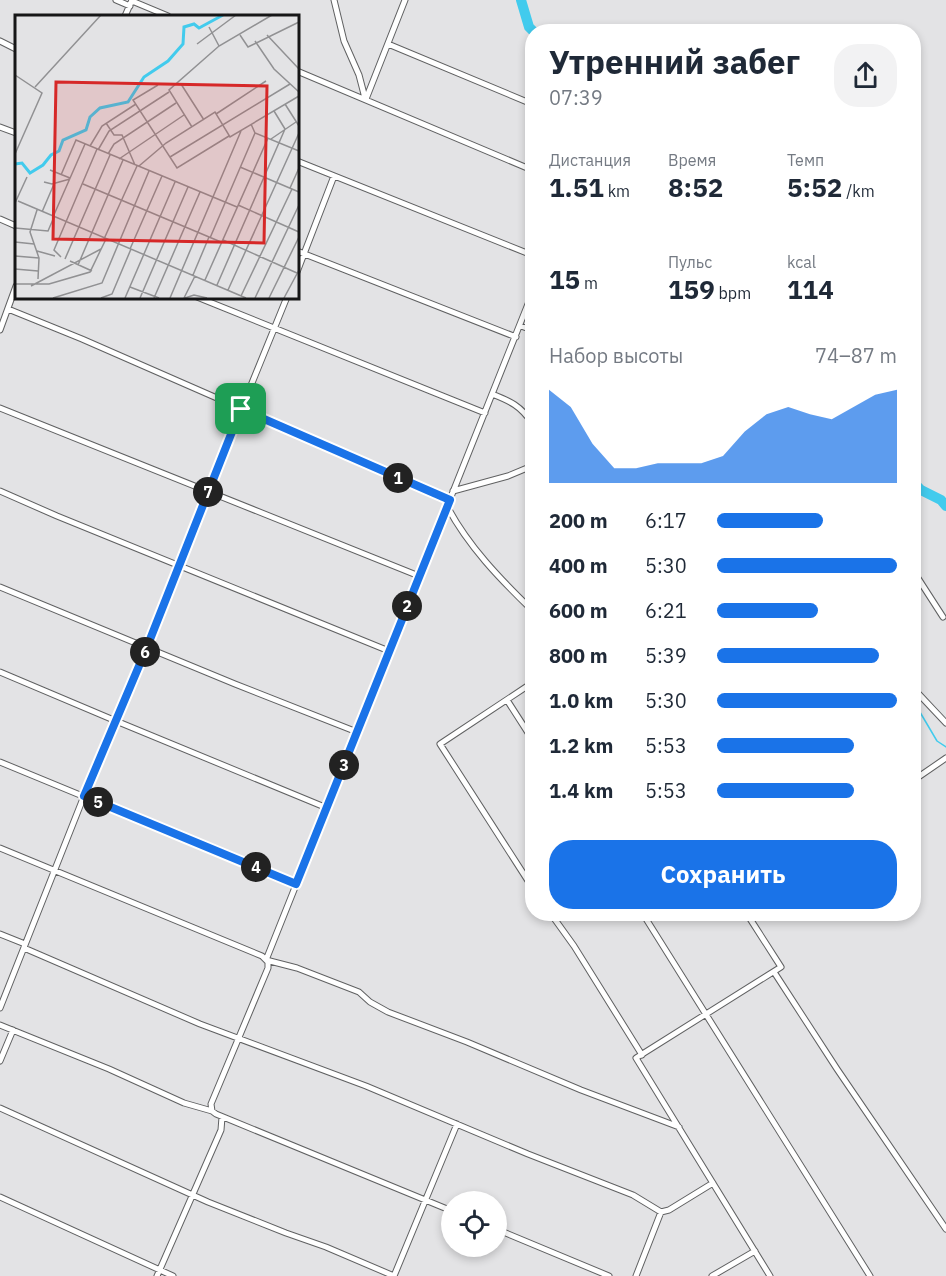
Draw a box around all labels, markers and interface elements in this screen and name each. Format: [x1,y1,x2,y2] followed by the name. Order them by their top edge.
[15,15,298,298] inset map
[549,40,800,83] text: Утренний забег
[834,44,897,107] button: share
[549,84,603,111] text: 07:39
[549,150,631,170] text: Дистанция
[668,150,716,170] text: Время
[787,150,824,170] text: Темп
[549,170,604,204] text: 1.51
[668,170,723,204] text: 8:52
[787,170,842,204] text: 5:52
[604,181,630,201] text: km
[842,181,875,201] text: /km
[668,252,712,272] text: Пульс
[787,252,816,272] text: kcal
[549,262,580,296] text: 15
[668,272,715,306] text: 159
[787,272,834,306] text: 114
[580,273,598,293] text: m
[715,283,751,303] text: bpm
[549,342,683,369] text: Набор высоты
[815,342,897,369] text: 74–87 m
[215,383,266,434] pin
[224,392,257,425] icon: arrive
[383,463,413,493] pin: 1
[393,468,403,488] text: 1
[193,477,223,507] pin: 7
[203,482,213,502] text: 7
[549,507,608,534] text: 200 m
[645,507,687,534] text: 6:17
[549,552,608,579] text: 400 m
[645,552,687,579] text: 5:30
[392,591,422,621] pin: 2
[402,596,412,616] text: 2
[549,597,608,624] text: 600 m
[645,597,687,624] text: 6:21
[130,637,160,667] pin: 6
[140,642,150,662] text: 6
[549,642,608,669] text: 800 m
[645,642,687,669] text: 5:39
[549,687,613,714] text: 1.0 km
[645,687,687,714] text: 5:30
[549,732,613,759] text: 1.2 km
[645,732,687,759] text: 5:53
[329,750,359,780] pin: 3
[339,755,349,775] text: 3
[549,777,613,804] text: 1.4 km
[645,777,687,804] text: 5:53
[83,787,113,817] pin: 5
[93,792,103,812] text: 5
[549,840,897,909] button: Сохранить
[241,852,271,882] pin: 4
[251,857,261,877] text: 4
[441,1191,507,1257] map controls
[441,1191,507,1257] button: locate

